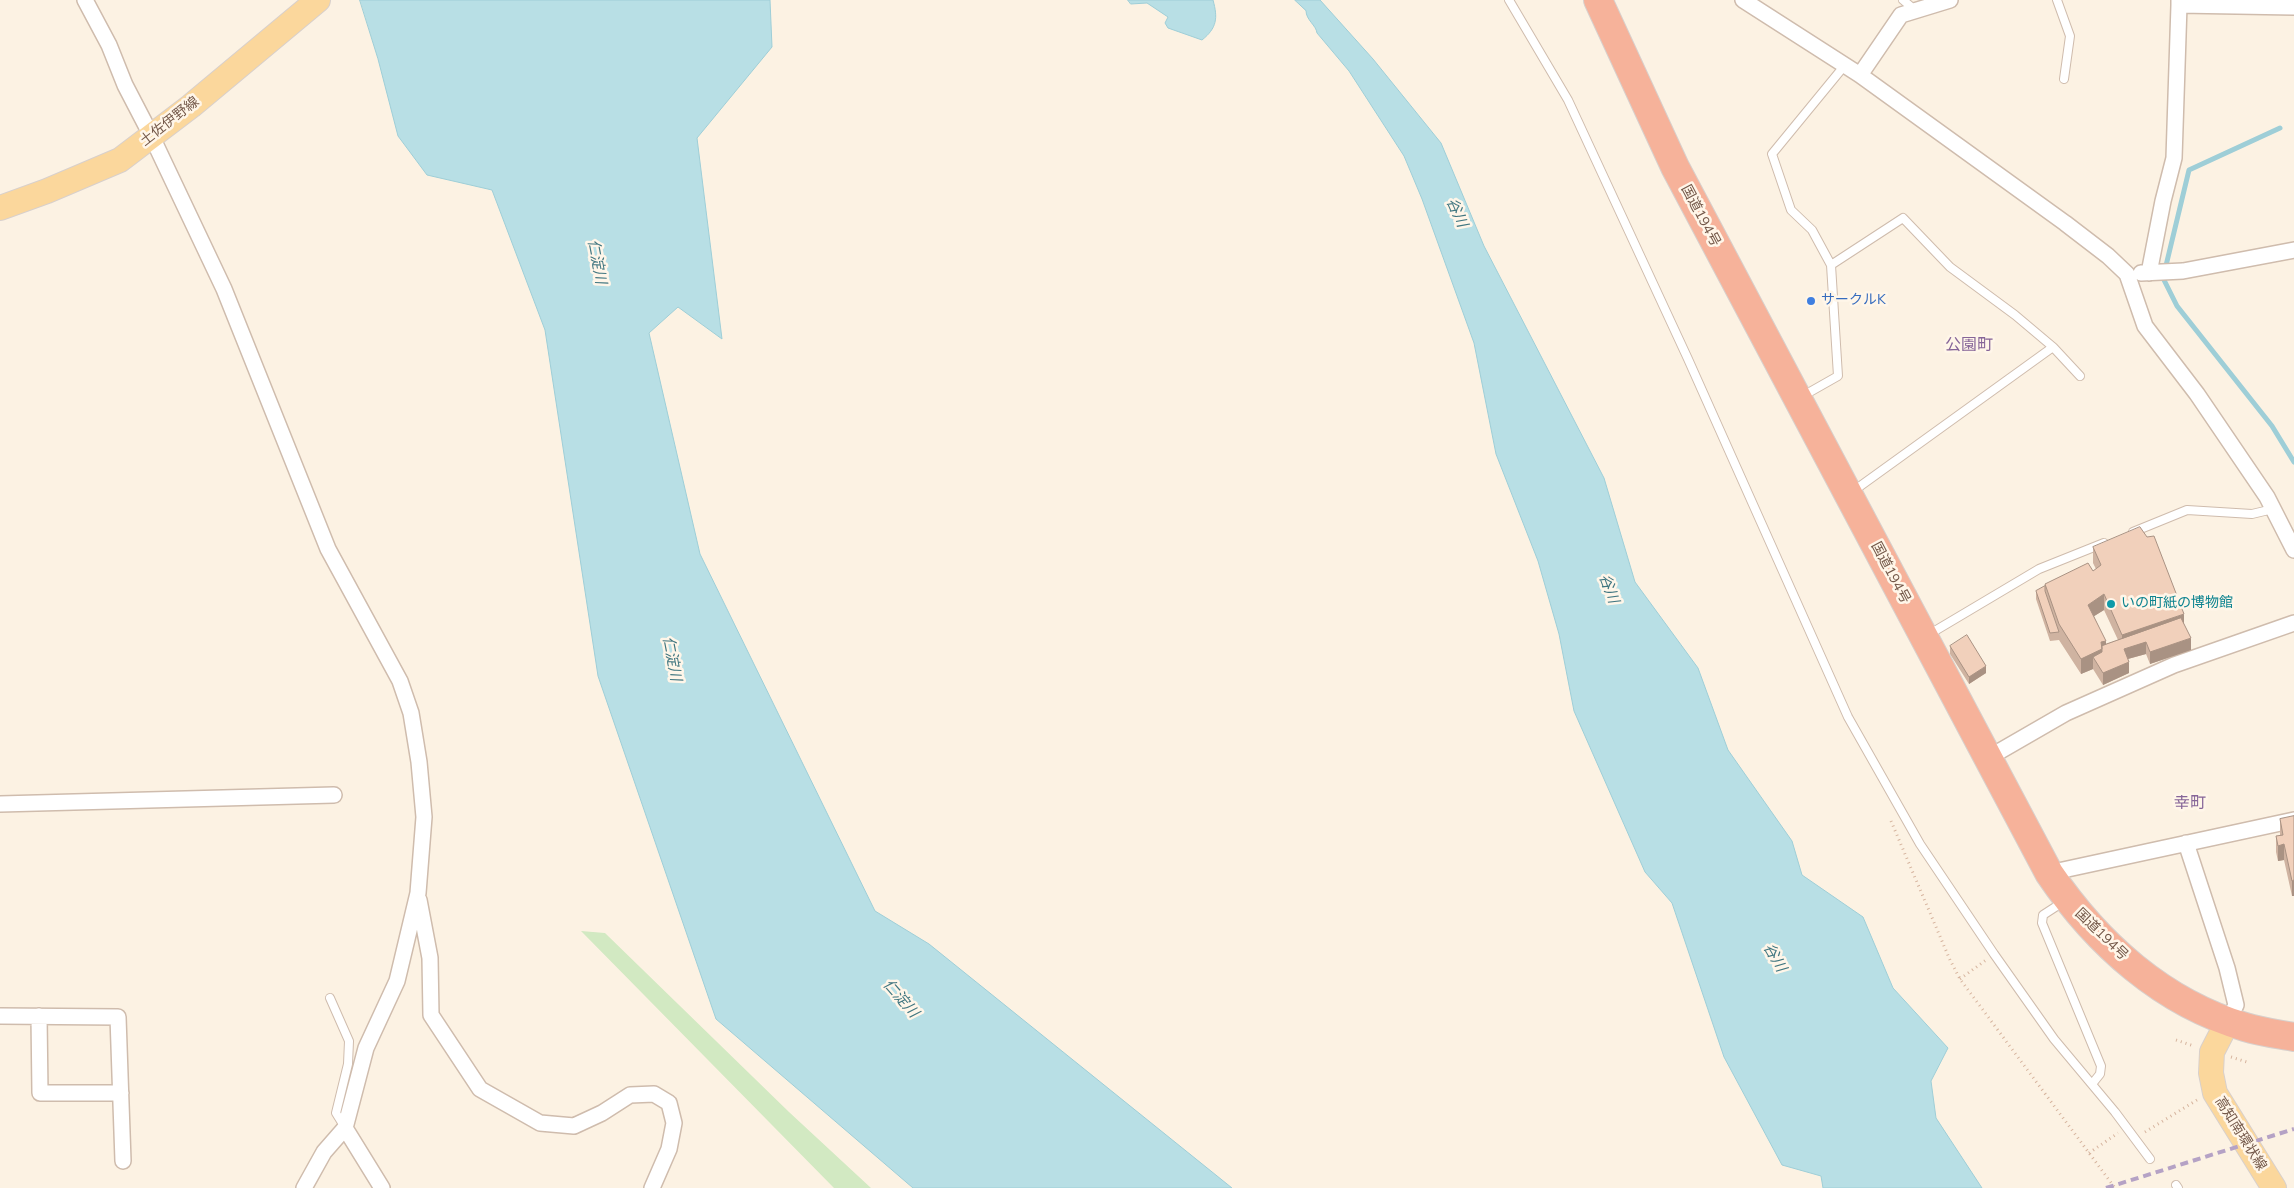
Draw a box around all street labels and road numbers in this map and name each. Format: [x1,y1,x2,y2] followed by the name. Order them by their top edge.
[137,94,203,150] street label: 土佐伊野線
[1677,182,1723,250] street label: 国道194号
[1867,539,1913,607] street label: 国道194号
[2071,906,2131,964] street label: 国道194号
[2211,1094,2269,1174] street label: 高知南環状線

